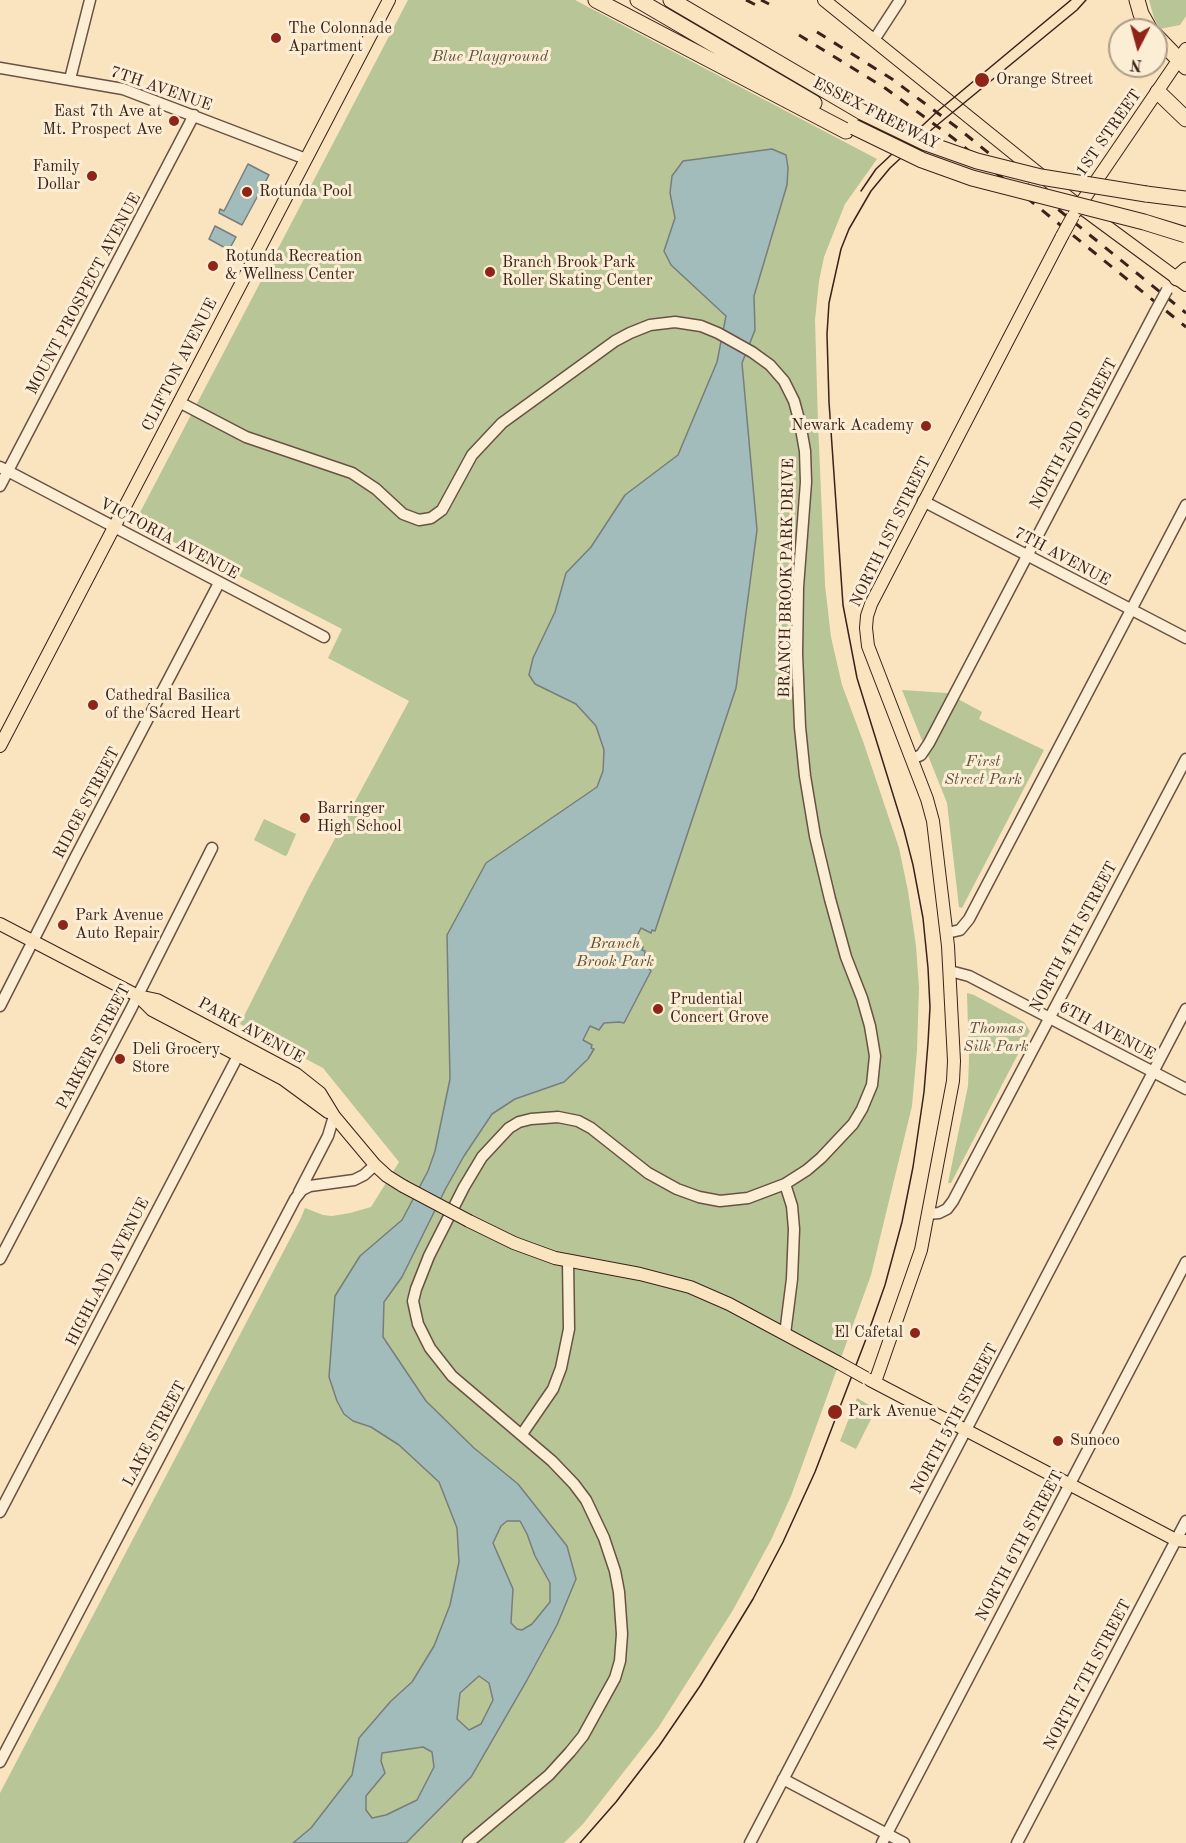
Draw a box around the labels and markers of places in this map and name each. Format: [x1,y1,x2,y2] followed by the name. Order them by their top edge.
[288,19,392,57] place label: The Colonnade Apartment
[269,31,283,45] marker: The Colonnade Apartment
[996,70,1093,90] place label: Orange Street
[973,71,991,89] marker: Orange Street
[43,102,162,140] place label: East 7th Ave at Mt. Prospect Ave
[167,114,181,128] marker: East 7th Ave at Mt. Prospect Ave
[32,157,80,195] place label: Family Dollar
[85,169,99,183] marker: Family Dollar
[259,182,352,202] place label: Rotunda Pool
[240,185,254,199] marker: Rotunda Pool
[225,247,362,285] place label: Rotunda Recreation & Wellness Center
[502,253,652,291] place label: Branch Brook Park Roller Skating Center
[206,259,220,273] marker: Rotunda Recreation & Wellness Center
[483,265,497,279] marker: Branch Brook Park Roller Skating Center
[791,416,914,436] place label: Newark Academy
[919,419,933,433] marker: Newark Academy
[105,686,240,724] place label: Cathedral Basilica of the Sacred Heart
[86,698,100,712] marker: Cathedral Basilica of the Sacred Heart
[317,799,402,837] place label: Barringer High School
[298,811,312,825] marker: Barringer High School
[75,906,163,944] place label: Park Avenue Auto Repair
[56,918,70,932] marker: Park Avenue Auto Repair
[670,990,769,1028] place label: Prudential Concert Grove
[651,1002,665,1016] marker: Prudential Concert Grove
[132,1040,220,1078] place label: Deli Grocery Store
[113,1052,127,1066] marker: Deli Grocery Store
[834,1323,903,1343] place label: El Cafetal
[908,1326,922,1340] marker: El Cafetal
[848,1402,936,1422] place label: Park Avenue
[826,1403,844,1421] marker: Park Avenue
[1070,1431,1120,1451] place label: Sunoco
[1051,1434,1065,1448] marker: Sunoco

